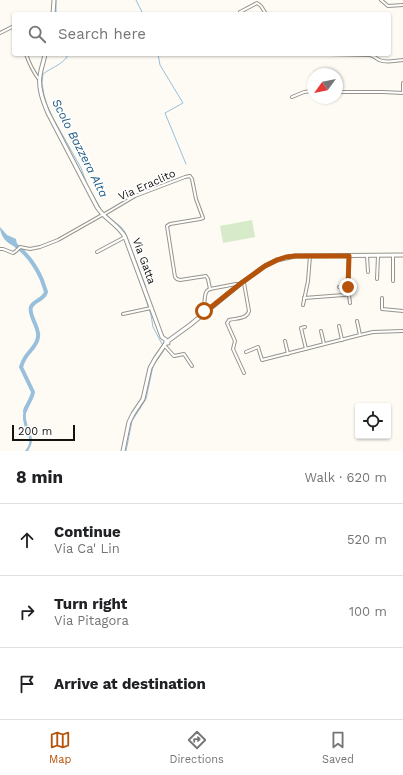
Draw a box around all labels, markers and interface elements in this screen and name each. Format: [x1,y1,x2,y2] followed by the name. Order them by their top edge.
[12,12,391,56] search box
[26,23,48,45] icon: search
[58,25,146,43] text: Search here
[307,68,343,104] north arrow
[49,96,111,200] water label: Scolo Bazzera Alta
[116,167,178,203] street label: Via Eraclito
[130,236,158,286] street label: Via Gatta
[339,278,357,296] route end
[195,302,213,320] route start
[355,403,391,439] map controls
[355,403,391,439] button: locate
[12,423,75,442] scale bar
[18,425,52,438] text: 200 m
[16,467,63,487] text: 8 min
[304,470,387,485] text: Walk · 620 m
[54,523,121,541] text: Continue
[16,529,38,551] icon: ahead
[347,532,387,547] text: 520 m
[54,541,120,556] text: Via Ca' Lin
[54,595,127,613] text: Turn right
[16,601,38,623] icon: right
[349,604,387,619] text: 100 m
[54,613,129,628] text: Via Pitagora
[16,673,38,695] icon: arrive
[54,675,206,693] text: Arrive at destination
[49,729,71,766] tab: Map
[170,729,224,766] tab: Directions
[322,729,354,766] tab: Saved

